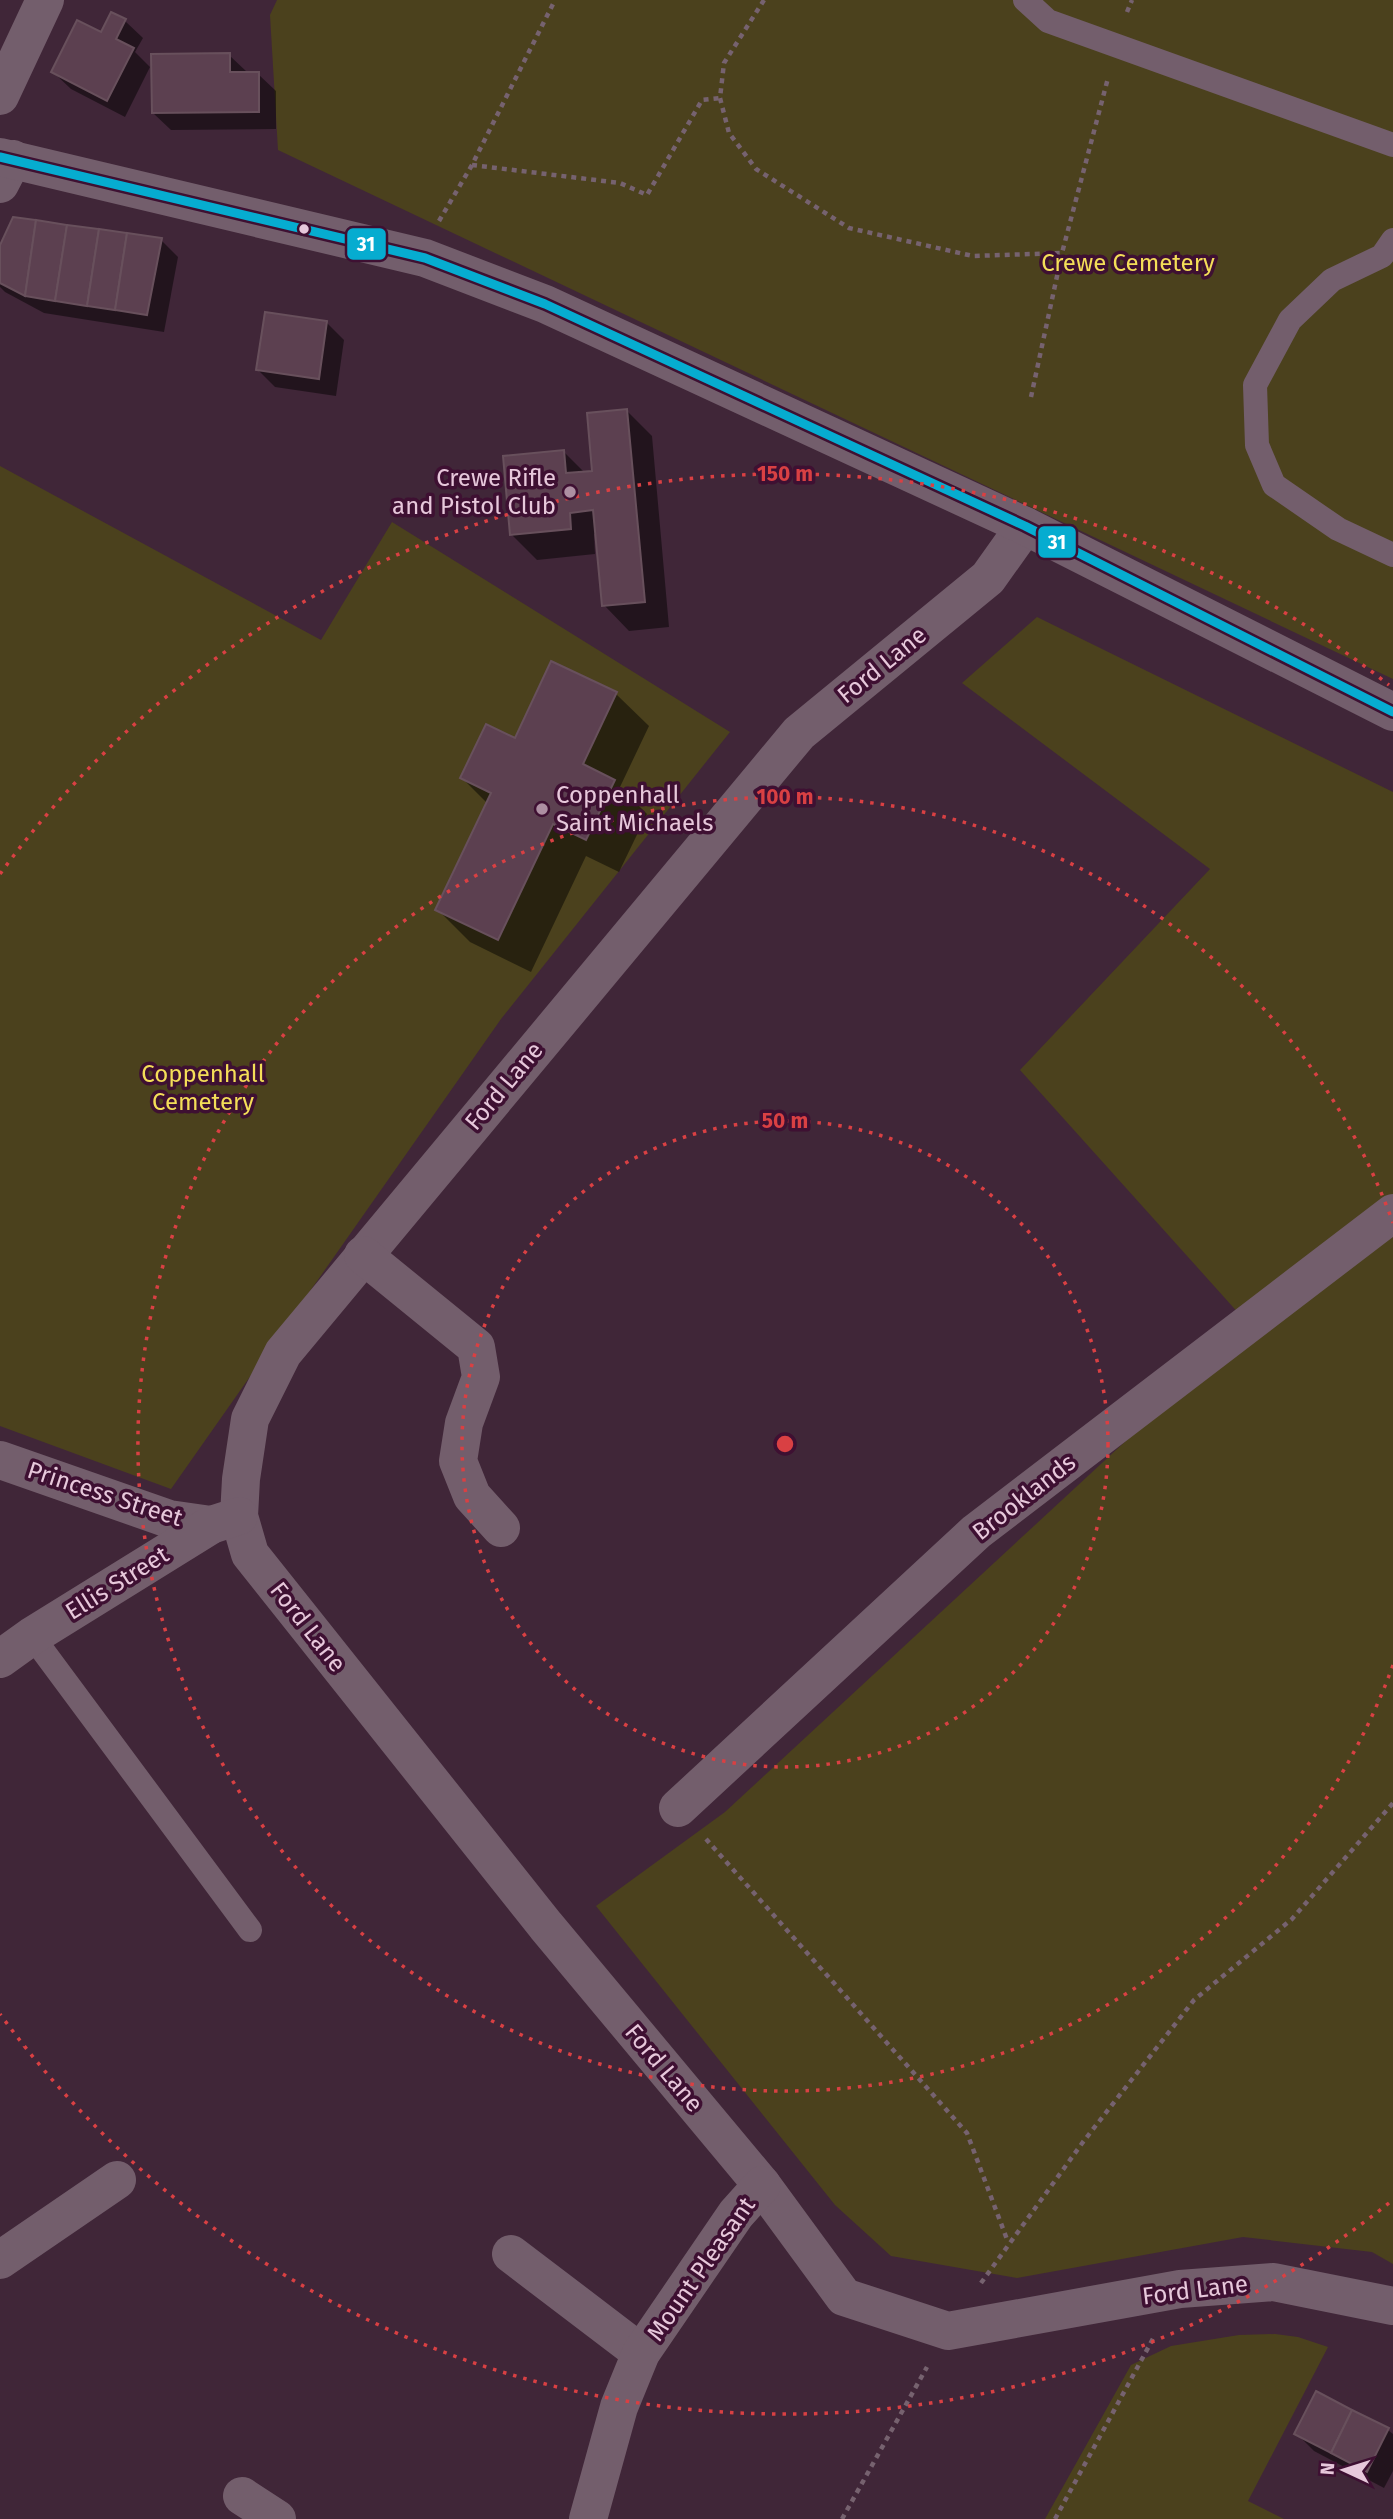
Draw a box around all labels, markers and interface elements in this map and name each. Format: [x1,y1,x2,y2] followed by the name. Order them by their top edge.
[297,222,311,236] unlabelled marker
[346,227,387,261] line badge: 31
[356,233,375,256] text: 31
[1041,249,1215,277] park label: Crewe Cemetery
[757,461,813,487] text: 150 m
[392,464,556,520] place label: Crewe Rifle and Pistol Club
[562,484,578,500] marker: Crewe Rifle and Pistol Club
[1037,525,1077,559] line badge: 31
[1047,531,1066,554] text: 31
[832,621,932,709] street label: Ford Lane
[556,781,713,837] place label: Coppenhall Saint Michaels
[756,784,814,810] text: 100 m
[534,801,550,817] marker: Coppenhall Saint Michaels
[459,1036,549,1136] street label: Ford Lane
[141,1060,265,1116] park label: Coppenhall Cemetery
[762,1108,808,1134] text: 50 m
[773,1432,797,1456] centre of rings
[967,1448,1081,1546] street label: Brooklands
[24,1456,186,1532] street label: Princess Street
[60,1540,174,1626] street label: Ellis Street
[264,1577,352,1677] street label: Ford Lane
[619,2018,709,2118] street label: Ford Lane
[641,2192,761,2346] street label: Mount Pleasant
[1141,2270,1249,2310] street label: Ford Lane
[1309,2435,1379,2505] north arrow
[1316,2462,1339,2476] text: N

